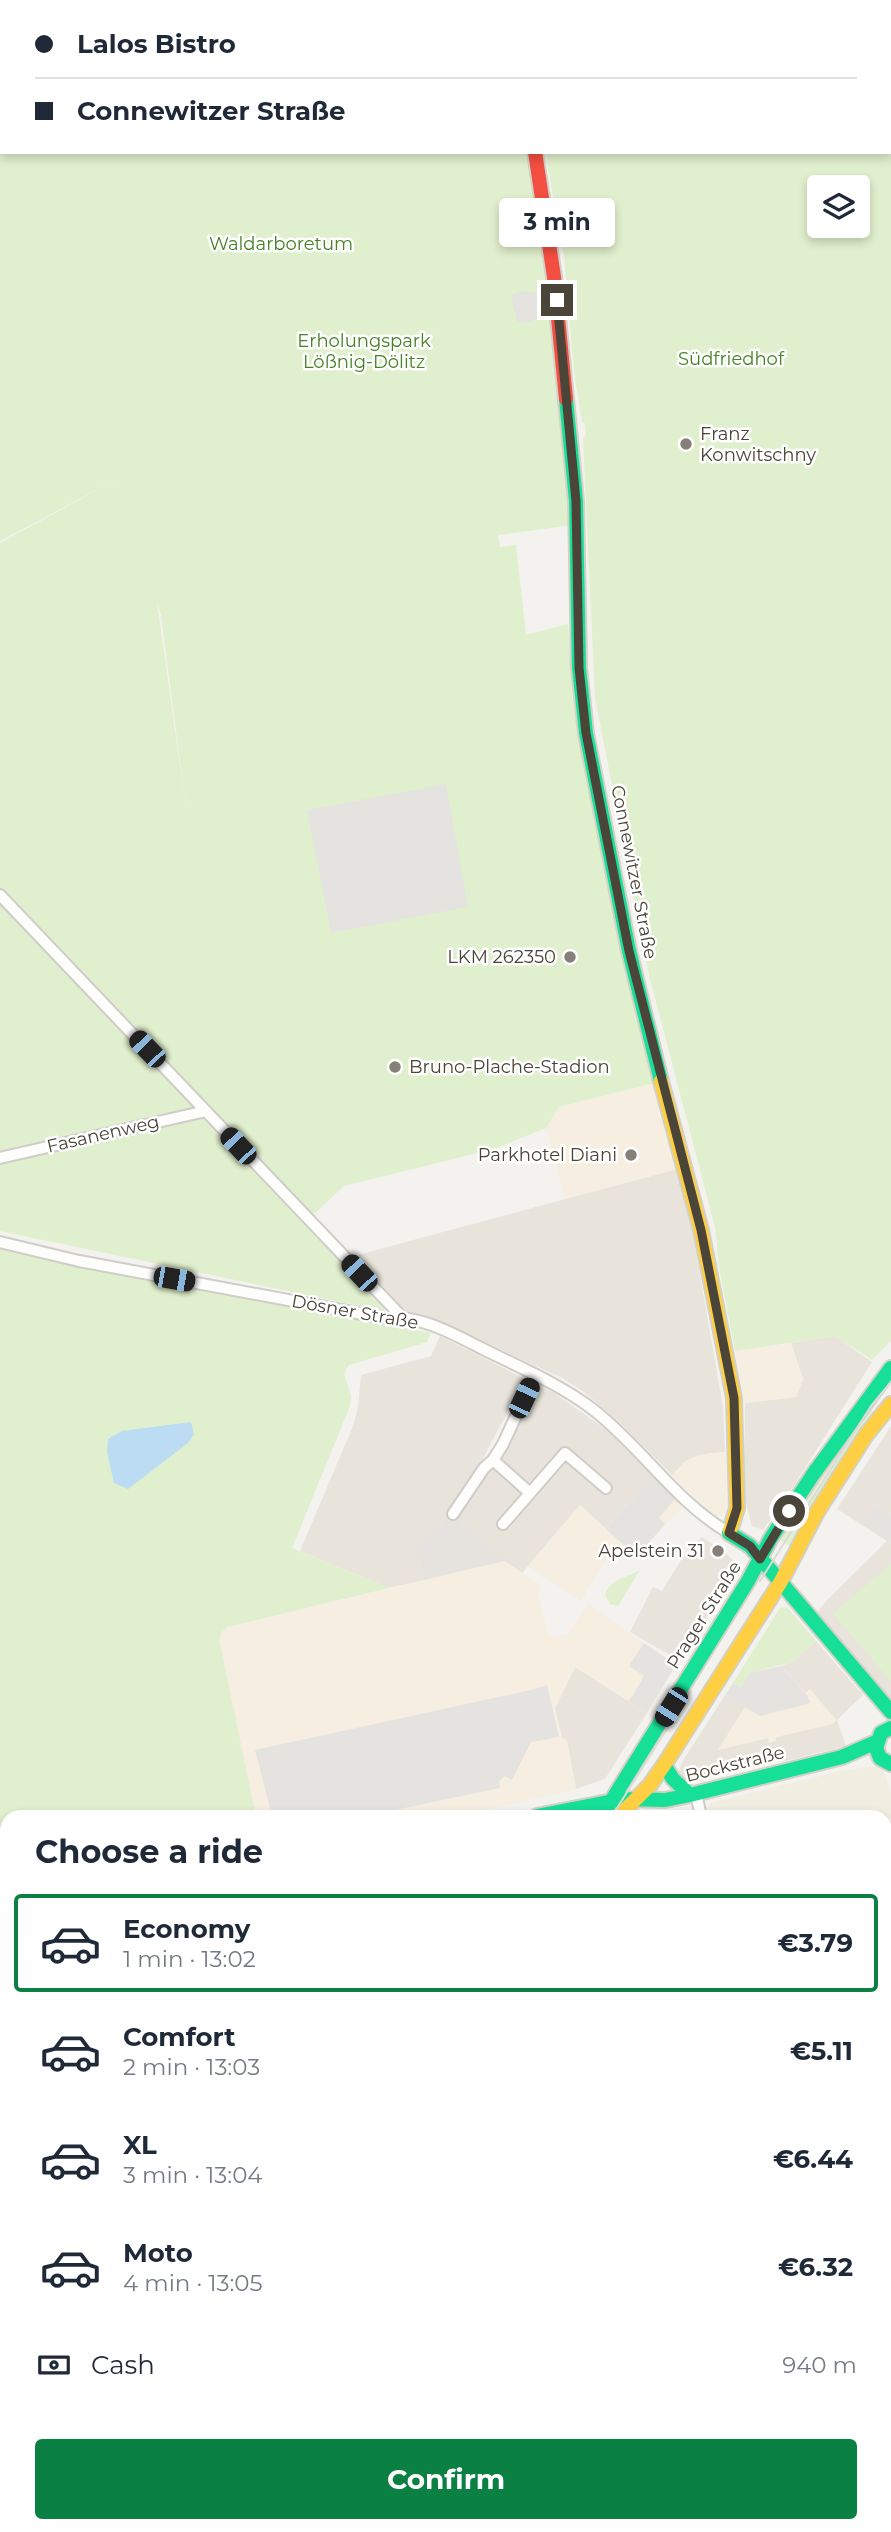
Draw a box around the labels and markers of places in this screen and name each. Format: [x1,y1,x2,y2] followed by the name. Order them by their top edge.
[700,423,816,466] place label: Franz Konwitschny
[678,436,694,452] marker: Franz Konwitschny
[447,946,556,968] place label: LKM 262350
[562,949,578,965] marker: LKM 262350
[409,1056,610,1078] place label: Bruno-Plache-Stadion
[387,1059,403,1075] marker: Bruno-Plache-Stadion
[478,1144,617,1166] place label: Parkhotel Diani
[623,1147,639,1163] marker: Parkhotel Diani
[598,1540,704,1562] place label: Apelstein 31
[710,1543,726,1559] marker: Apelstein 31

